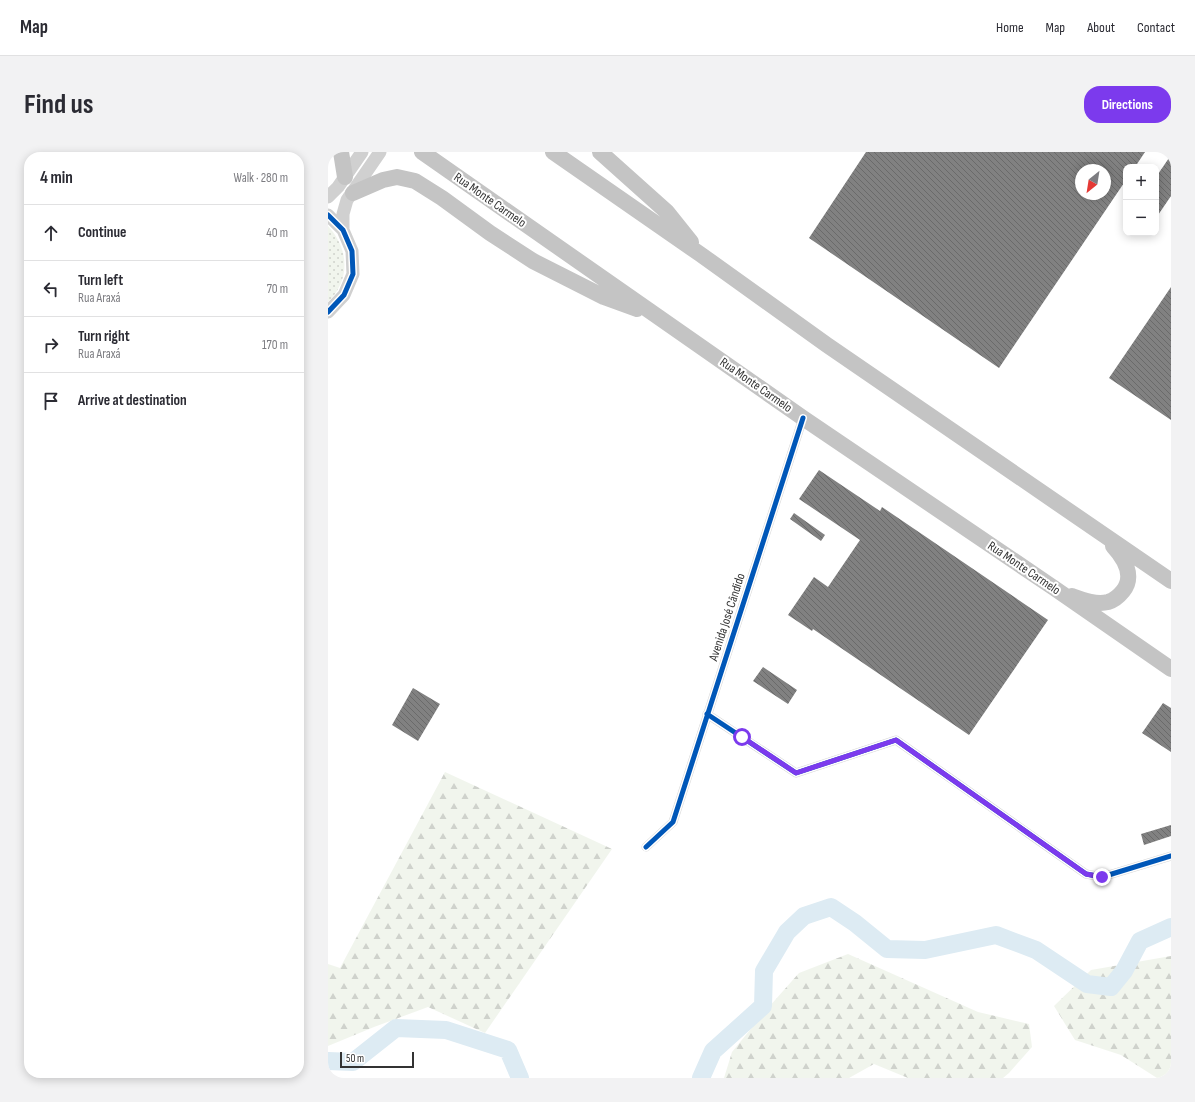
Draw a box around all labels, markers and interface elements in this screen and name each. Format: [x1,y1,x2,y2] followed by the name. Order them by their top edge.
[20,16,48,39] text: Map
[996,19,1024,36] text: Home
[1046,19,1065,36] text: Map
[1087,19,1115,36] text: About
[1137,19,1175,36] text: Contact
[1084,86,1171,123] button: Directions
[24,88,93,121] text: Find us
[1075,164,1111,200] north arrow
[1123,164,1159,236] map controls
[1123,164,1159,200] button: +
[40,168,73,188] text: 4 min
[451,169,529,231] street label: Rua Monte Carmelo
[234,170,288,186] text: Walk · 280 m
[1123,200,1159,236] button: −
[40,222,62,244] icon: ahead
[78,223,127,242] text: Continue
[266,225,288,241] text: 40 m
[78,271,123,290] text: Turn left
[40,278,62,300] icon: left
[267,281,288,297] text: 70 m
[78,290,121,306] text: Rua Araxá
[78,327,130,346] text: Turn right
[40,334,62,356] icon: right
[262,337,288,353] text: 170 m
[78,346,121,362] text: Rua Araxá
[717,354,795,416] street label: Rua Monte Carmelo
[40,390,62,412] icon: arrive
[78,391,187,410] text: Arrive at destination
[984,538,1064,598] street label: Rua Monte Carmelo
[705,571,749,664] street label: Avenida José Cândido
[733,728,751,746] route start
[1093,868,1111,886] route end
[340,1050,414,1069] scale bar
[346,1052,364,1065] text: 50 m

